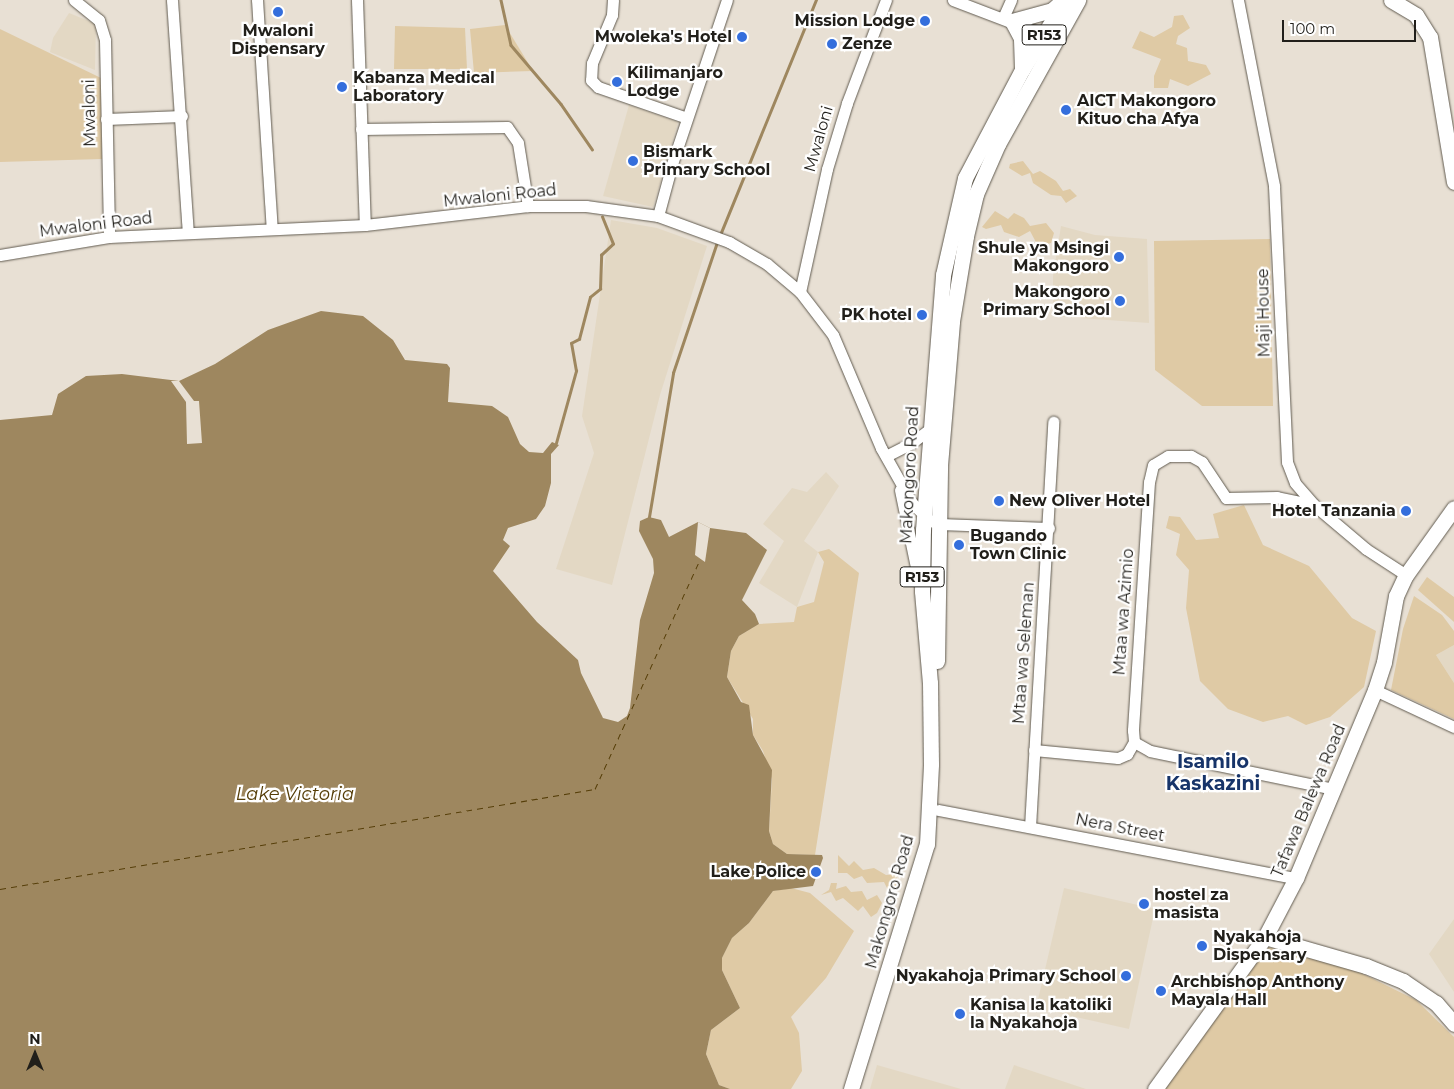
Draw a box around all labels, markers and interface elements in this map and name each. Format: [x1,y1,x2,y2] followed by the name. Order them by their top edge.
[271,5,285,19] marker: Mwaloni Dispensary
[1284,10,1418,42] scale bar
[795,11,915,31] place label: Mission Lodge
[919,15,931,27] marker: Mission Lodge
[1290,19,1335,38] text: 100 m
[231,21,325,59] place label: Mwaloni Dispensary
[1022,22,1066,48] road number: R153
[595,27,732,47] place label: Mwoleka's Hotel
[736,31,748,43] marker: Mwoleka's Hotel
[842,34,892,54] place label: Zenze
[826,38,838,50] marker: Zenze
[627,63,723,101] place label: Kilimanjaro Lodge
[353,68,495,106] place label: Kabanza Medical Laboratory
[611,76,623,88] marker: Kilimanjaro Lodge
[80,79,100,147] street label: Mwaloni
[335,80,349,94] marker: Kabanza Medical Laboratory
[1077,91,1216,129] place label: AICT Makongoro Kituo cha Afya
[1059,103,1073,117] marker: AICT Makongoro Kituo cha Afya
[800,104,838,174] street label: Mwaloni
[643,142,770,180] place label: Bismark Primary School
[627,155,639,167] marker: Bismark Primary School
[442,180,558,212] street label: Mwaloni Road
[38,209,154,241] street label: Mwaloni Road
[978,238,1109,276] place label: Shule ya Msingi Makongoro
[1113,251,1125,263] marker: Shule ya Msingi Makongoro
[1254,268,1274,358] street label: Maji House
[983,282,1110,320] place label: Makongoro Primary School
[1114,295,1126,307] marker: Makongoro Primary School
[841,305,912,325] place label: PK hotel
[916,309,928,321] marker: PK hotel
[897,406,923,544] street label: Makongoro Road
[1009,491,1150,511] place label: New Oliver Hotel
[993,495,1005,507] marker: New Oliver Hotel
[1272,501,1396,521] place label: Hotel Tanzania
[1400,505,1412,517] marker: Hotel Tanzania
[970,526,1066,564] place label: Bugando Town Clinic
[952,538,966,552] marker: Bugando Town Clinic
[1110,548,1138,676] street label: Mtaa wa Azimio
[900,564,944,590] road number: R153
[1009,581,1039,725] street label: Mtaa wa Seleman
[1268,721,1350,881] street label: Tafawa Balewa Road
[1166,751,1260,795] district label: Isamilo Kaskazini
[236,783,354,805] water label: Lake Victoria
[1074,810,1166,846] street label: Nera Street
[862,833,918,971] street label: Makongoro Road
[711,862,806,882] place label: Lake Police
[810,866,822,878] marker: Lake Police
[1154,885,1229,923] place label: hostel za masista
[1138,898,1150,910] marker: hostel za masista
[1213,927,1307,965] place label: Nyakahoja Dispensary
[1195,939,1209,953] marker: Nyakahoja Dispensary
[896,966,1116,986] place label: Nyakahoja Primary School
[1120,970,1132,982] marker: Nyakahoja Primary School
[1171,972,1344,1010] place label: Archbishop Anthony Mayala Hall
[1155,985,1167,997] marker: Archbishop Anthony Mayala Hall
[970,995,1112,1033] place label: Kanisa la katoliki la Nyakahoja
[954,1008,966,1020] marker: Kanisa la katoliki la Nyakahoja
[10,1029,60,1079] north arrow
[29,1030,41,1048] text: N

